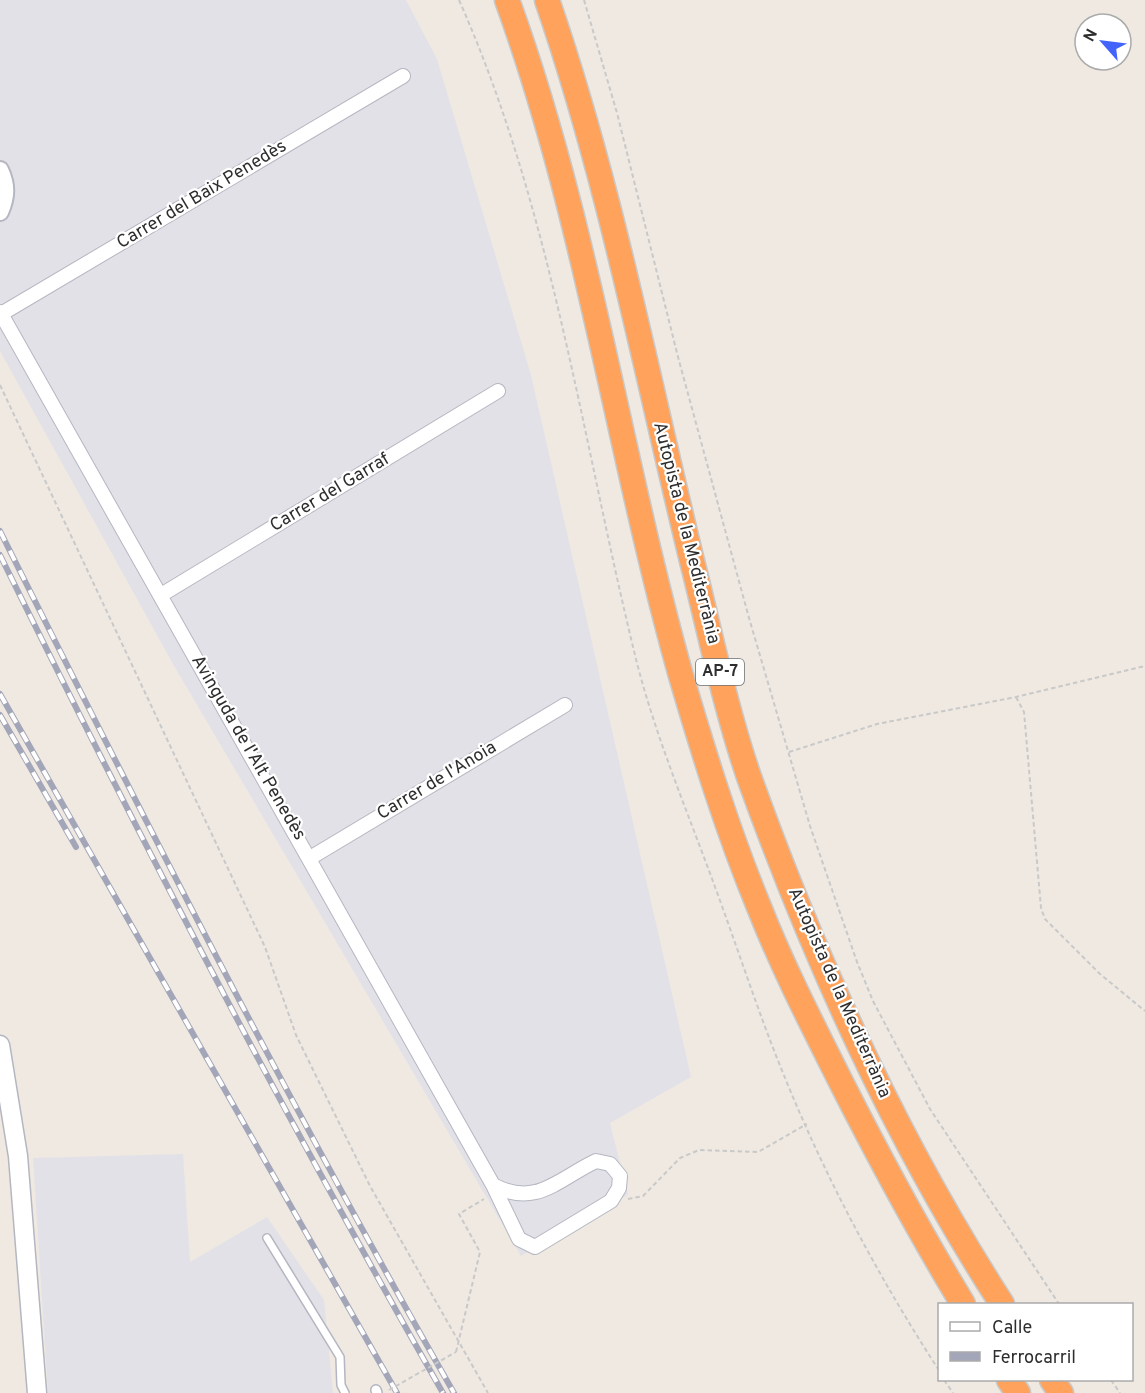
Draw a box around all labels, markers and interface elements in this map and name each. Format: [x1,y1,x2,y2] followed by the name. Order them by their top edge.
[1073,12,1133,72] north arrow
[1080,26,1103,46] text: N
[113,135,291,255] street label: Carrer del Baix Penedès
[647,420,725,646] street label: Autopista de la Mediterrània
[266,448,394,538] street label: Carrer del Garraf
[186,651,310,845] street label: Avinguda de l'Alt Penedès
[696,659,744,685] road number: AP-7
[373,736,501,826] street label: Carrer de l'Anoia
[782,884,896,1102] street label: Autopista de la Mediterrània
[938,1303,1133,1381] legend
[992,1317,1032,1340] text: Calle
[992,1347,1076,1370] text: Ferrocarril

